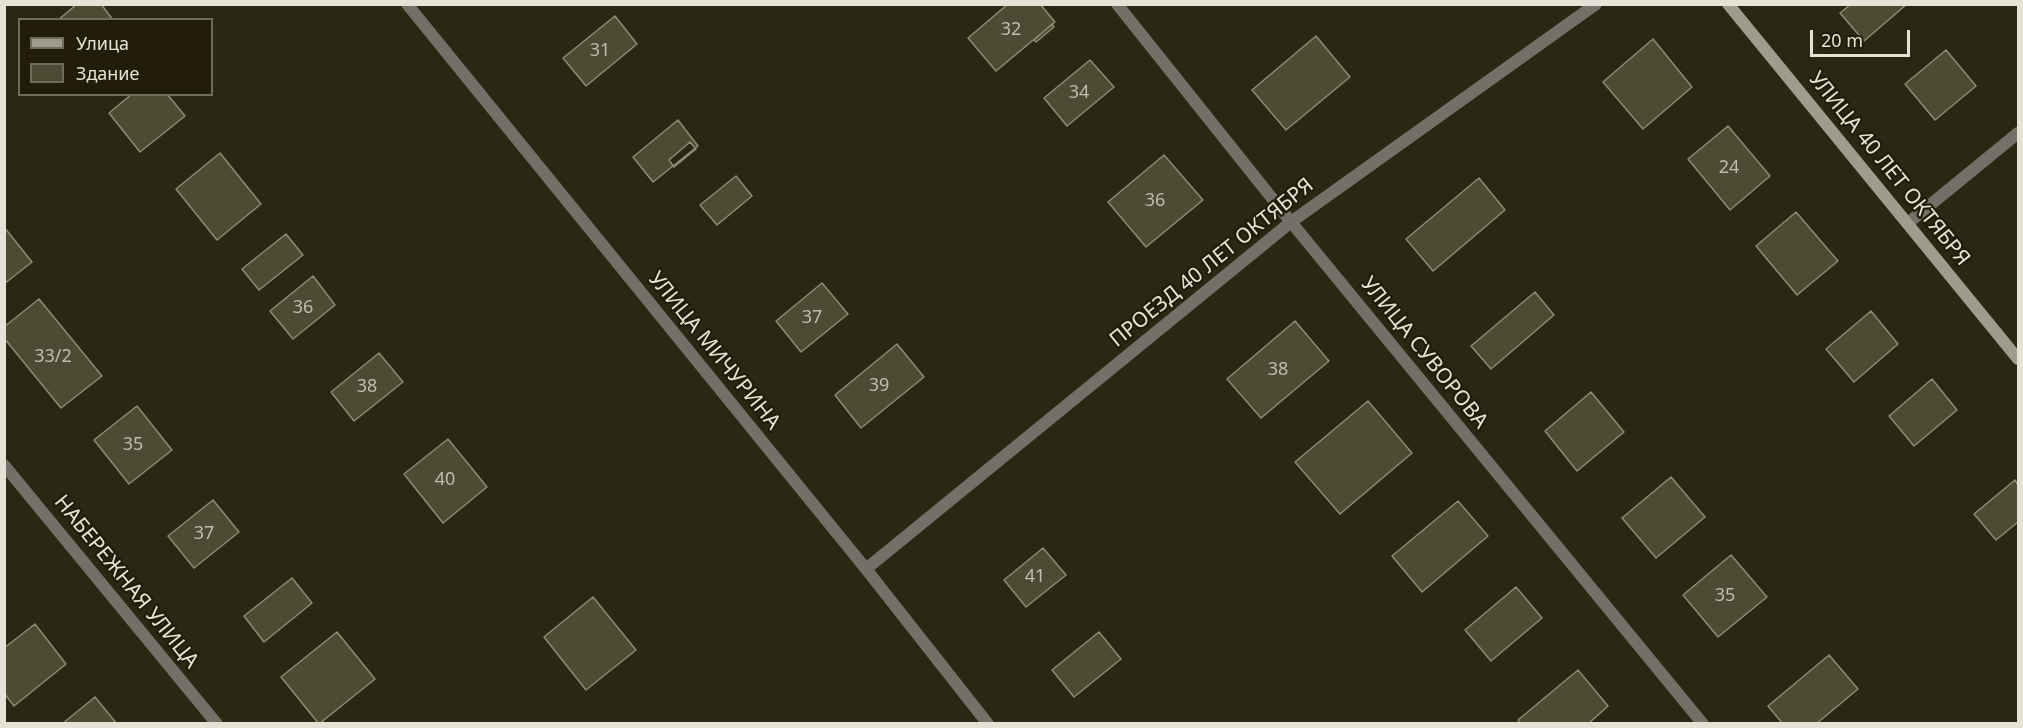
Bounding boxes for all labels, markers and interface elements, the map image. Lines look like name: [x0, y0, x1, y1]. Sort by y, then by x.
legend: [18, 18, 213, 96]
scale bar: [1813, 18, 1914, 56]
house number: 32: [1001, 19, 1021, 41]
text: 20 m: [1821, 28, 1863, 52]
text: Улица: [76, 31, 129, 55]
house number: 31: [590, 40, 610, 62]
text: Здание: [76, 61, 139, 85]
street label: УЛИЦА 40 ЛЕТ ОКТЯБРЯ: [1803, 67, 1975, 271]
house number: 34: [1069, 82, 1089, 104]
house number: 24: [1719, 157, 1739, 179]
street label: ПРОЕЗД 40 ЛЕТ ОКТЯБРЯ: [1105, 173, 1319, 353]
house number: 36: [1145, 190, 1165, 212]
street label: УЛИЦА МИЧУРИНА: [643, 267, 785, 435]
street label: УЛИЦА СУВОРОВА: [1355, 272, 1493, 434]
house number: 36: [293, 297, 313, 319]
house number: 37: [802, 307, 822, 329]
house number: 33/2: [34, 346, 72, 368]
house number: 38: [1268, 359, 1288, 381]
house number: 39: [869, 375, 889, 397]
house number: 38: [357, 376, 377, 398]
house number: 35: [123, 434, 143, 456]
house number: 40: [435, 469, 455, 491]
street label: НАБЕРЕЖНАЯ УЛИЦА: [48, 490, 204, 674]
house number: 37: [194, 523, 214, 545]
house number: 41: [1025, 566, 1045, 588]
house number: 35: [1715, 585, 1735, 607]

